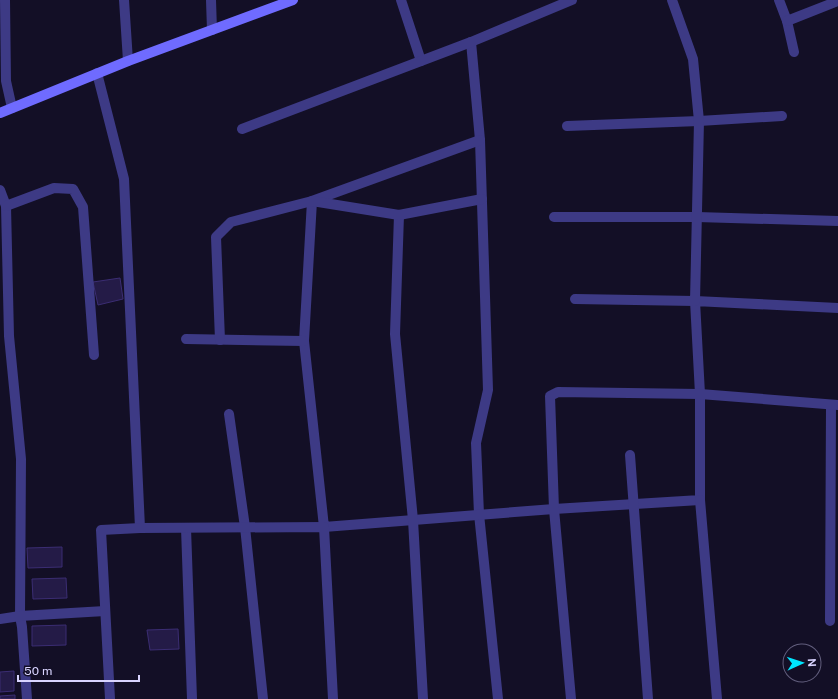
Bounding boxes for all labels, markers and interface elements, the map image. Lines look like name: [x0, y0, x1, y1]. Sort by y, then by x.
north arrow: [782, 643, 822, 683]
scale bar: [18, 657, 139, 683]
text: N: [806, 658, 818, 667]
text: 50 m: [24, 664, 52, 678]

